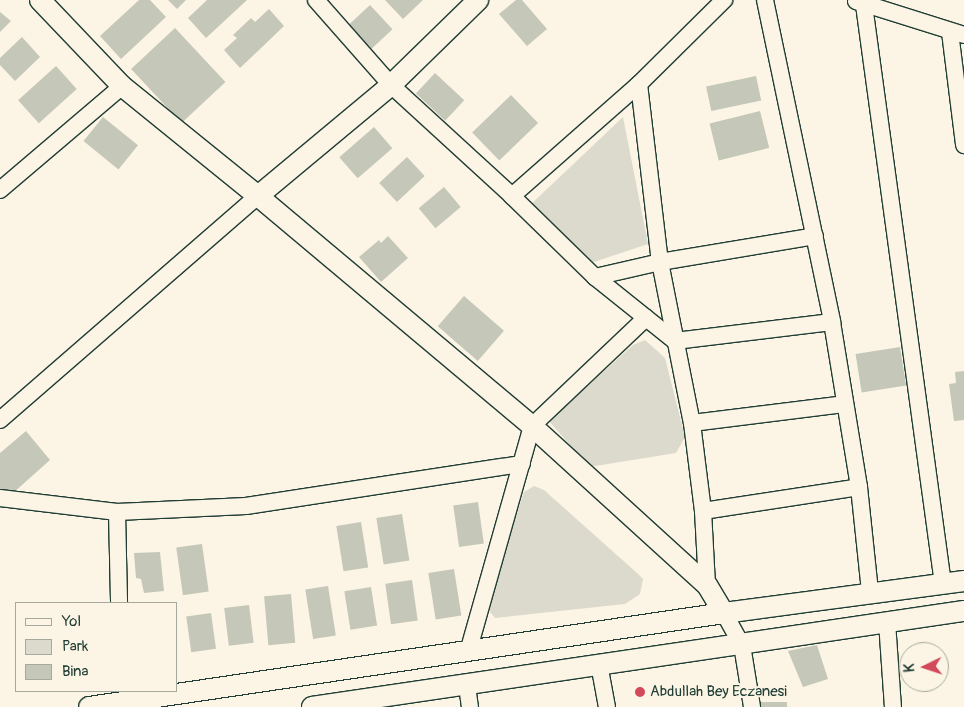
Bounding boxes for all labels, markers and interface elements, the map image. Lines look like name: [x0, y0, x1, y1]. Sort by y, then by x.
legend: [15, 602, 178, 692]
text: Yol: [62, 612, 81, 631]
text: Park: [62, 637, 88, 656]
north arrow: [899, 642, 949, 692]
text: Bina: [62, 662, 88, 681]
text: K: [901, 663, 918, 673]
place label: Abdullah Bey Eczanesi: [650, 683, 787, 701]
marker: Abdullah Bey Eczanesi: [634, 686, 646, 698]

